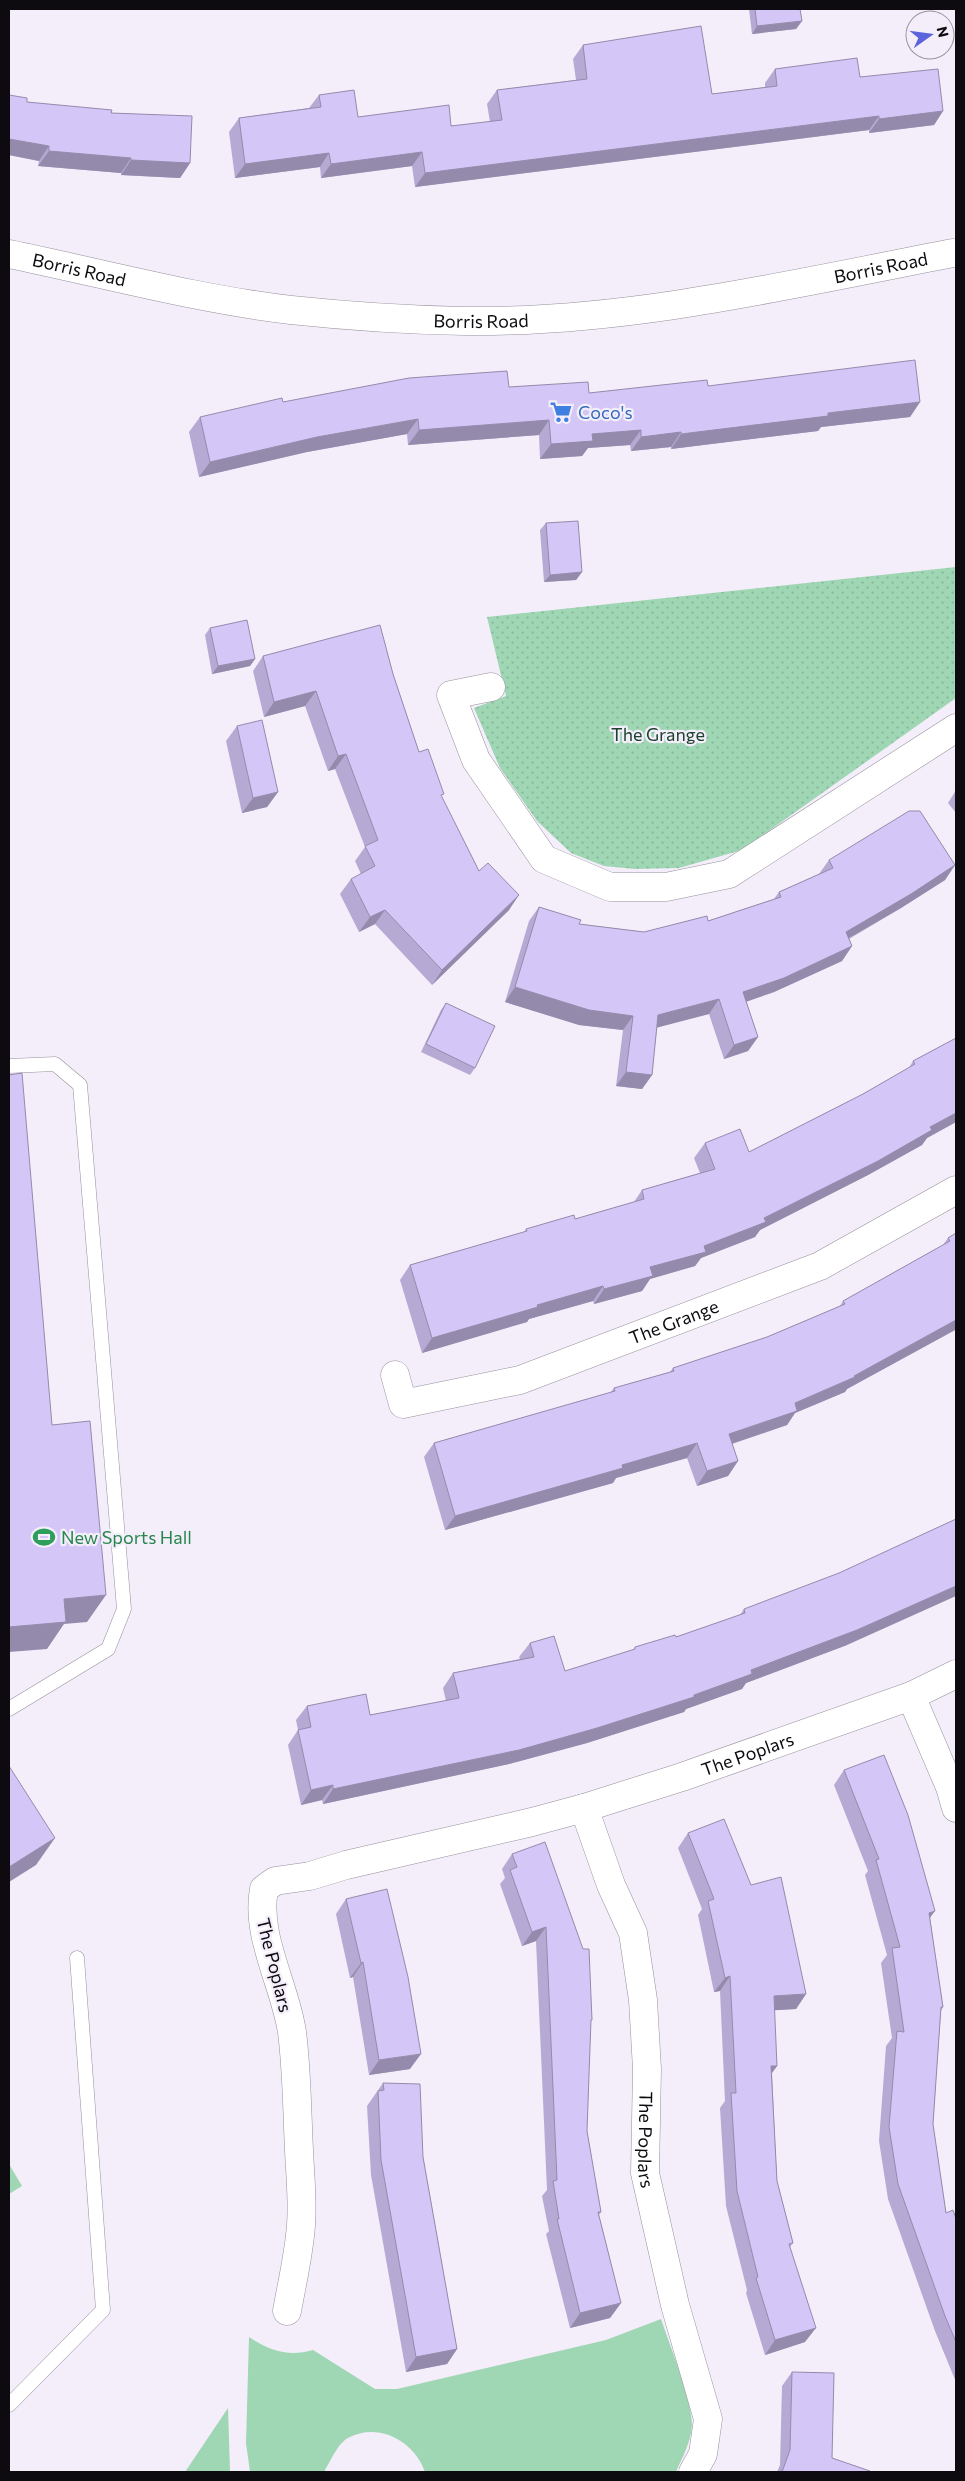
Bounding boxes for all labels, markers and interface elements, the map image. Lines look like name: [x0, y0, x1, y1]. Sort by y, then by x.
north arrow: [905, 10, 955, 60]
text: N: [934, 25, 953, 39]
street label: Borris Road: [832, 247, 930, 287]
street label: Borris Road: [30, 248, 128, 291]
street label: Borris Road: [433, 309, 529, 332]
supermarket icon: Coco's: [548, 399, 574, 425]
place label: Coco's: [578, 401, 633, 423]
park label: The Grange: [611, 723, 705, 745]
street label: The Grange: [626, 1295, 722, 1349]
sports icon: New Sports Hall: [31, 1524, 57, 1550]
place label: New Sports Hall: [61, 1526, 192, 1548]
street label: The Poplars: [698, 1727, 797, 1780]
street label: The Poplars: [253, 1916, 297, 2014]
street label: The Poplars: [634, 2091, 659, 2190]

